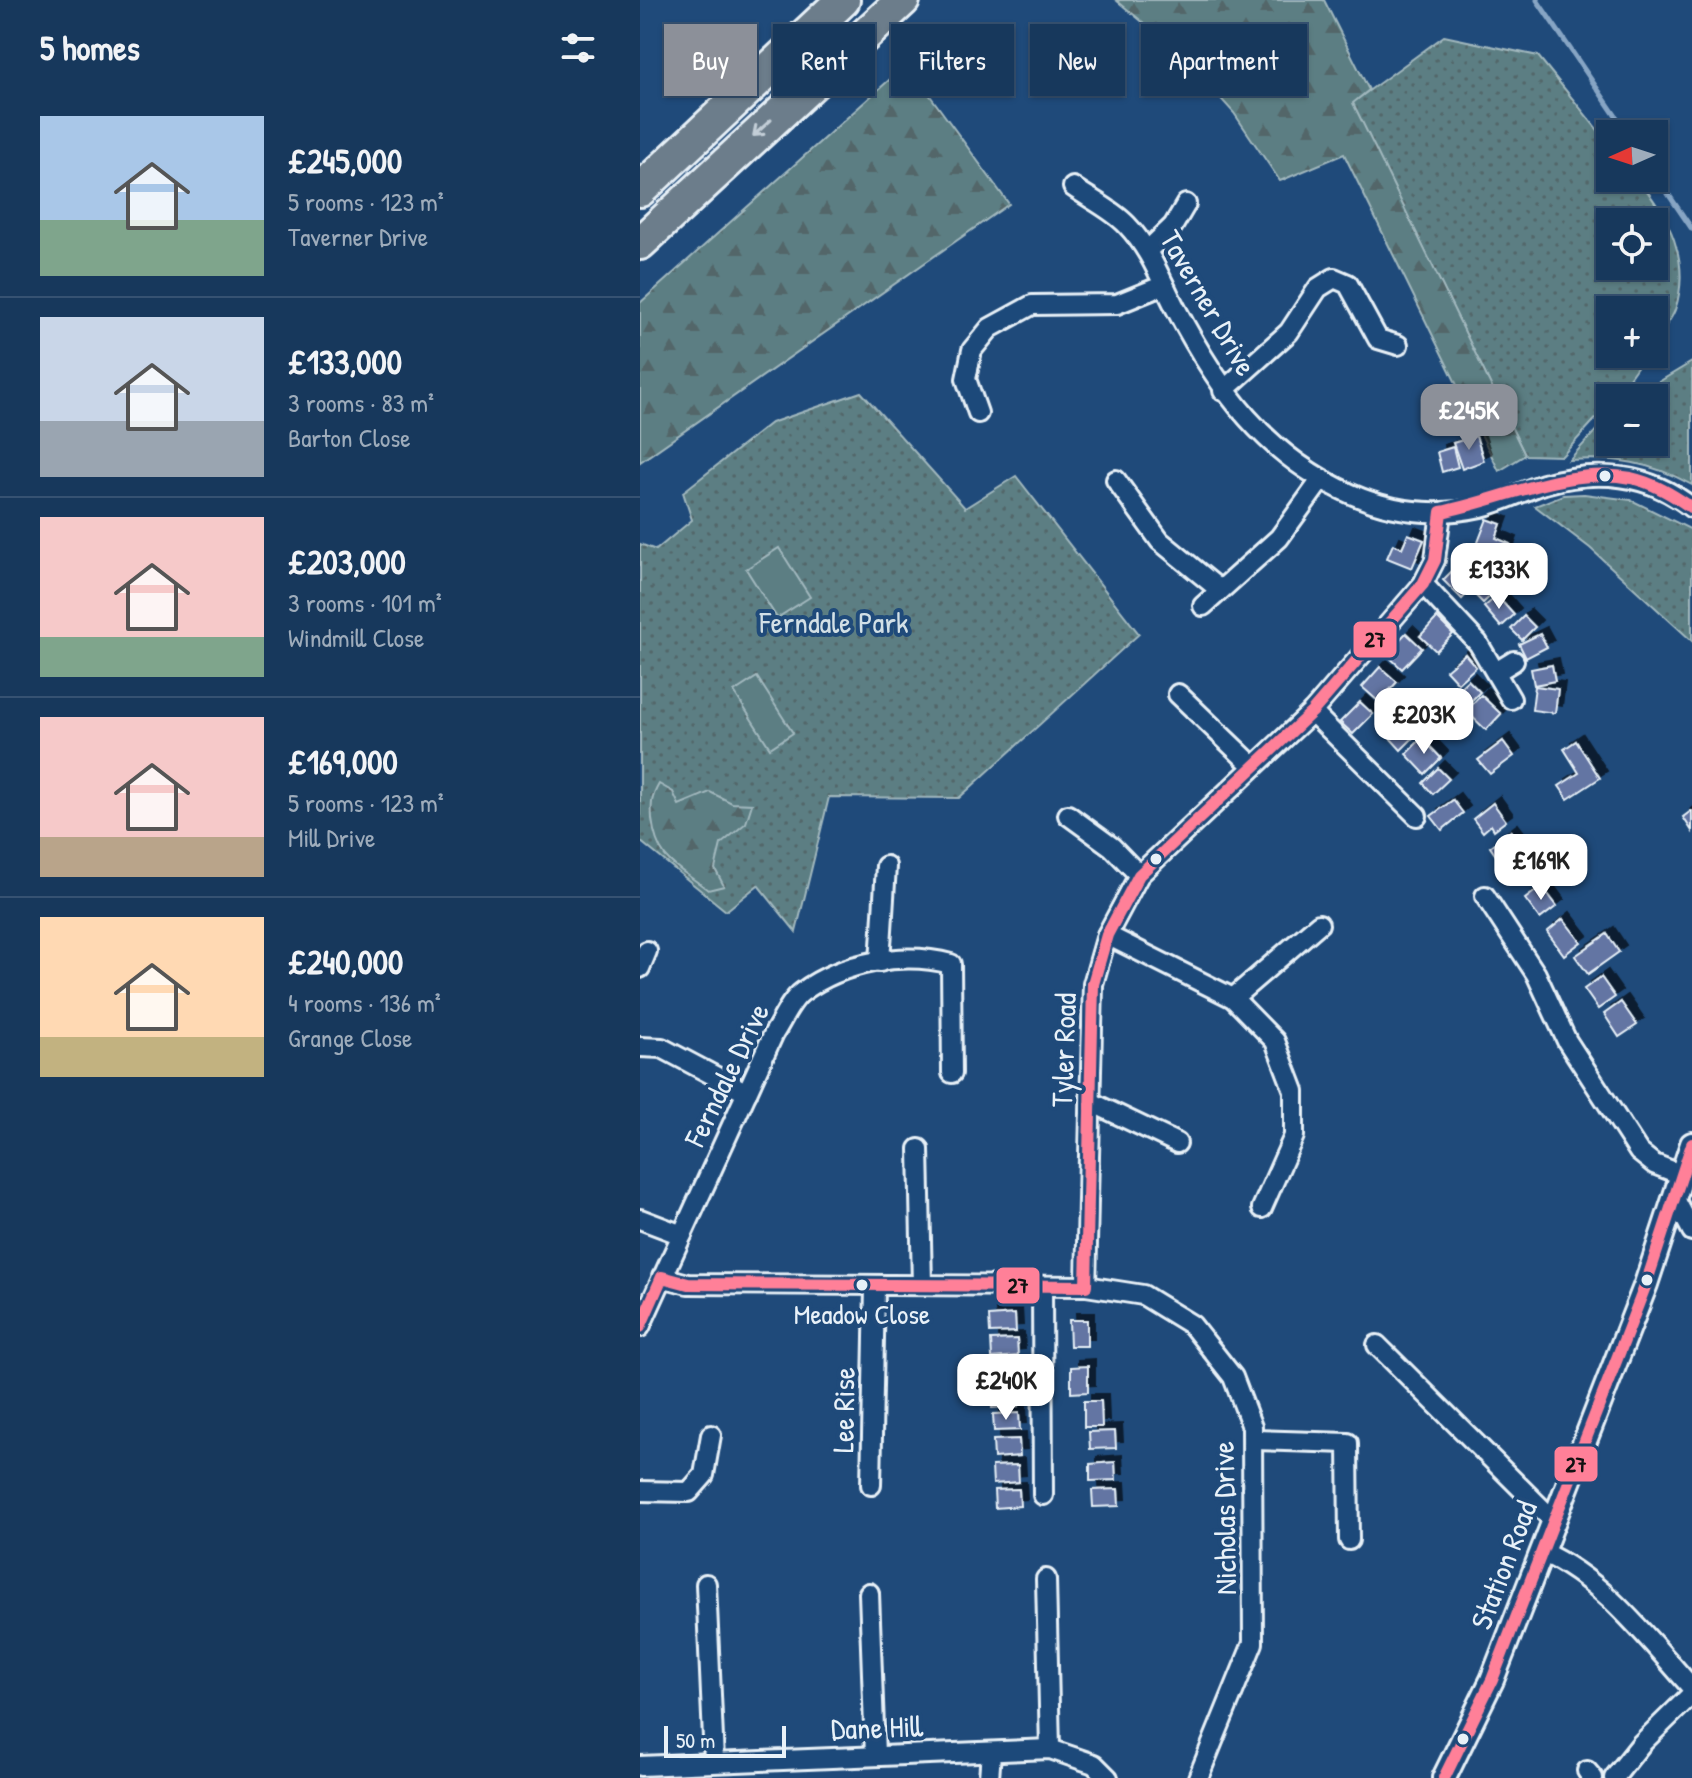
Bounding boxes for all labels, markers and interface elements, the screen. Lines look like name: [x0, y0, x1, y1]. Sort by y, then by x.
chip: Buy: [664, 24, 757, 96]
chip: Rent: [773, 24, 875, 96]
chip: Filters: [891, 24, 1014, 96]
chip: New: [1030, 24, 1125, 96]
chip: Apartment: [1141, 24, 1307, 96]
text: 5 homes: [40, 25, 140, 71]
icon: filters: [556, 26, 600, 70]
one-way arrow: [753, 119, 773, 137]
north arrow: [1596, 120, 1668, 192]
map controls: [1596, 120, 1668, 456]
text: £245,000: [288, 138, 402, 184]
icon: home: [104, 148, 200, 244]
text: 5 rooms · 123 m²: [288, 184, 444, 219]
button: locate: [1596, 208, 1668, 280]
text: Taverner Drive: [288, 219, 428, 254]
street label: Taverner Drive: [1151, 222, 1267, 383]
button: +: [1596, 296, 1668, 368]
text: £133,000: [288, 339, 402, 385]
icon: home: [104, 349, 200, 445]
pin: £245K: [1413, 384, 1525, 452]
button: −: [1596, 384, 1668, 456]
text: 3 rooms · 83 m²: [288, 385, 434, 420]
text: £245K: [1439, 392, 1499, 427]
text: Barton Close: [288, 420, 411, 455]
unlabelled marker: [1597, 468, 1613, 484]
text: £203,000: [288, 539, 406, 585]
pin: £133K: [1443, 543, 1555, 611]
icon: home: [104, 549, 200, 645]
text: £133K: [1469, 551, 1529, 586]
text: 3 rooms · 101 m²: [288, 585, 442, 620]
park label: Ferndale Park: [759, 602, 908, 642]
text: Windmill Close: [288, 620, 424, 655]
line badge: 27: [1352, 620, 1398, 659]
text: 27: [1364, 624, 1386, 654]
pin: £203K: [1368, 688, 1480, 756]
text: £203K: [1392, 696, 1456, 731]
text: £169,000: [288, 739, 398, 785]
icon: home: [104, 749, 200, 845]
text: 5 rooms · 123 m²: [288, 785, 444, 820]
text: Mill Drive: [288, 820, 375, 855]
pin: £169K: [1485, 834, 1597, 902]
text: £169K: [1512, 842, 1570, 877]
unlabelled marker: [1148, 851, 1164, 867]
text: £240,000: [288, 939, 403, 985]
icon: home: [104, 949, 200, 1045]
text: 4 rooms · 136 m²: [288, 985, 441, 1020]
street label: Tyler Road: [1041, 992, 1085, 1108]
street label: Ferndale Drive: [674, 996, 778, 1154]
text: Grange Close: [288, 1020, 412, 1055]
line badge: 27: [995, 1266, 1041, 1305]
text: 27: [1007, 1270, 1029, 1300]
unlabelled marker: [1639, 1272, 1655, 1288]
marker: Meadow Close: [854, 1277, 870, 1293]
place label: Meadow Close: [794, 1295, 930, 1333]
pin: £240K: [950, 1354, 1062, 1422]
text: £240K: [975, 1362, 1037, 1397]
street label: Lee Rise: [822, 1367, 864, 1453]
street label: Nicholas Drive: [1203, 1441, 1245, 1595]
line badge: 27: [1553, 1445, 1599, 1483]
text: 27: [1565, 1449, 1587, 1479]
street label: Station Road: [1460, 1494, 1546, 1635]
street label: Dane Hill: [830, 1705, 925, 1749]
scale bar: [664, 1722, 786, 1758]
text: 50 m: [676, 1725, 715, 1755]
unlabelled marker: [1455, 1731, 1471, 1747]

